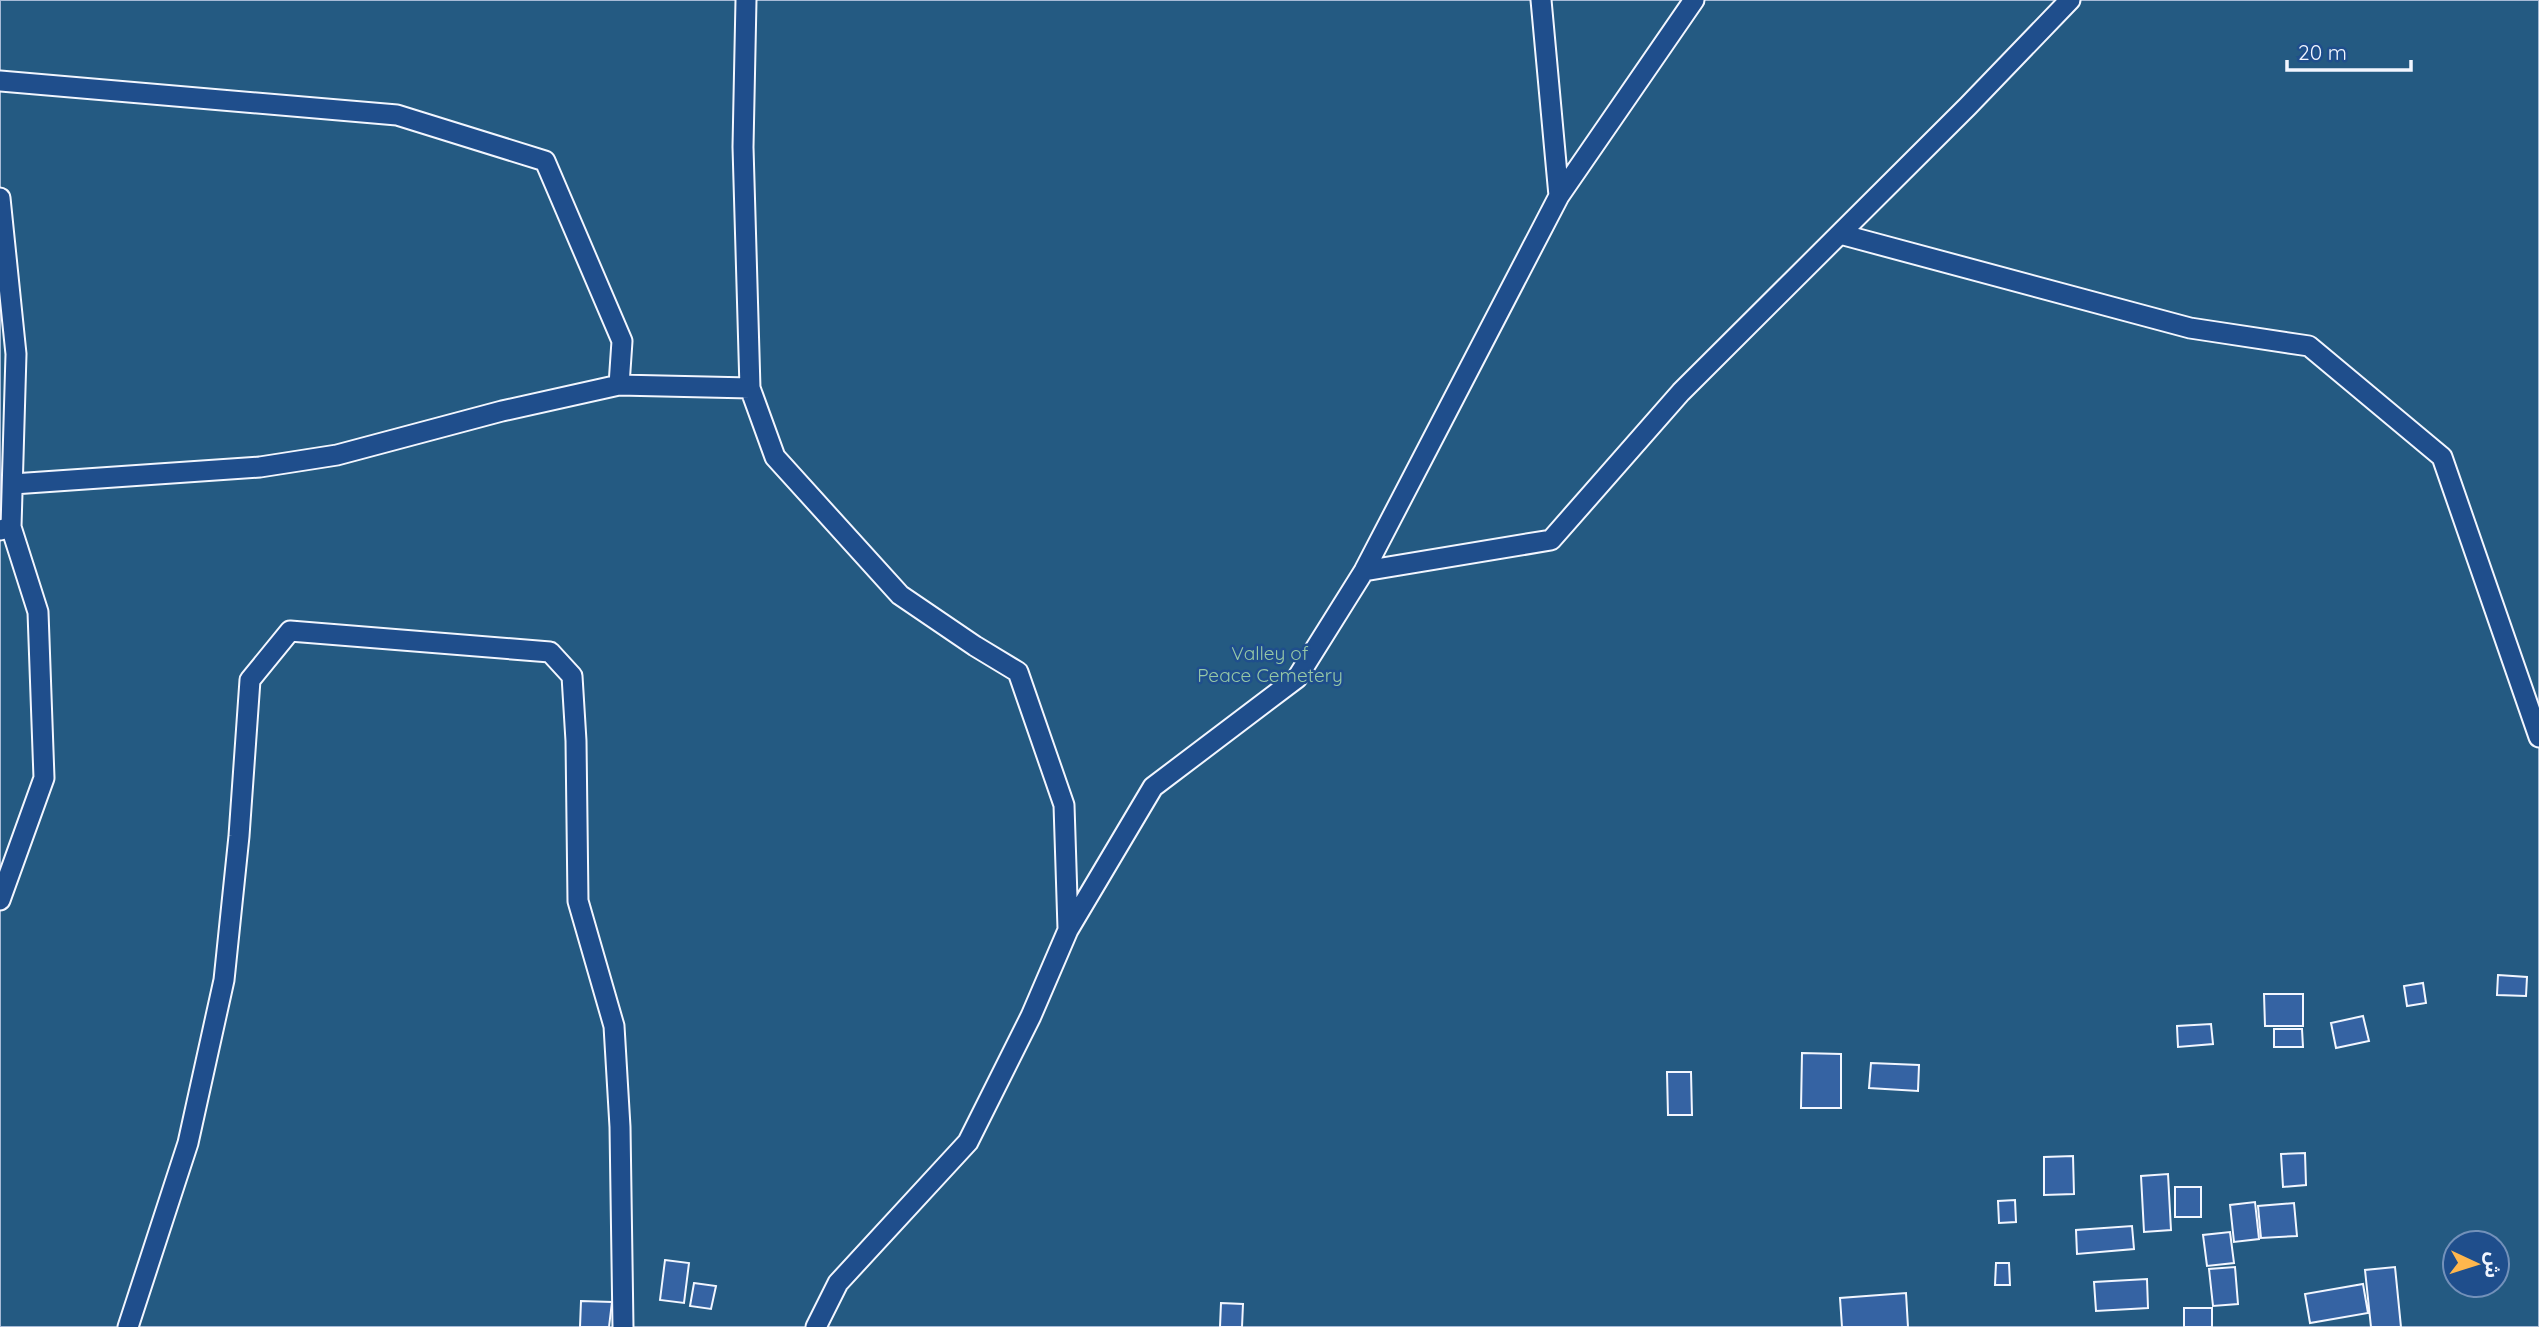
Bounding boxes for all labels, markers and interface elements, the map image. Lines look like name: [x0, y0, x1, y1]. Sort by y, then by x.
scale bar: [2287, 28, 2411, 72]
text: 20 m: [2298, 39, 2347, 65]
park label: Valley of Peace Cemetery: [1197, 641, 1343, 687]
north arrow: [2441, 1229, 2511, 1299]
text: ش: [2480, 1251, 2506, 1279]

